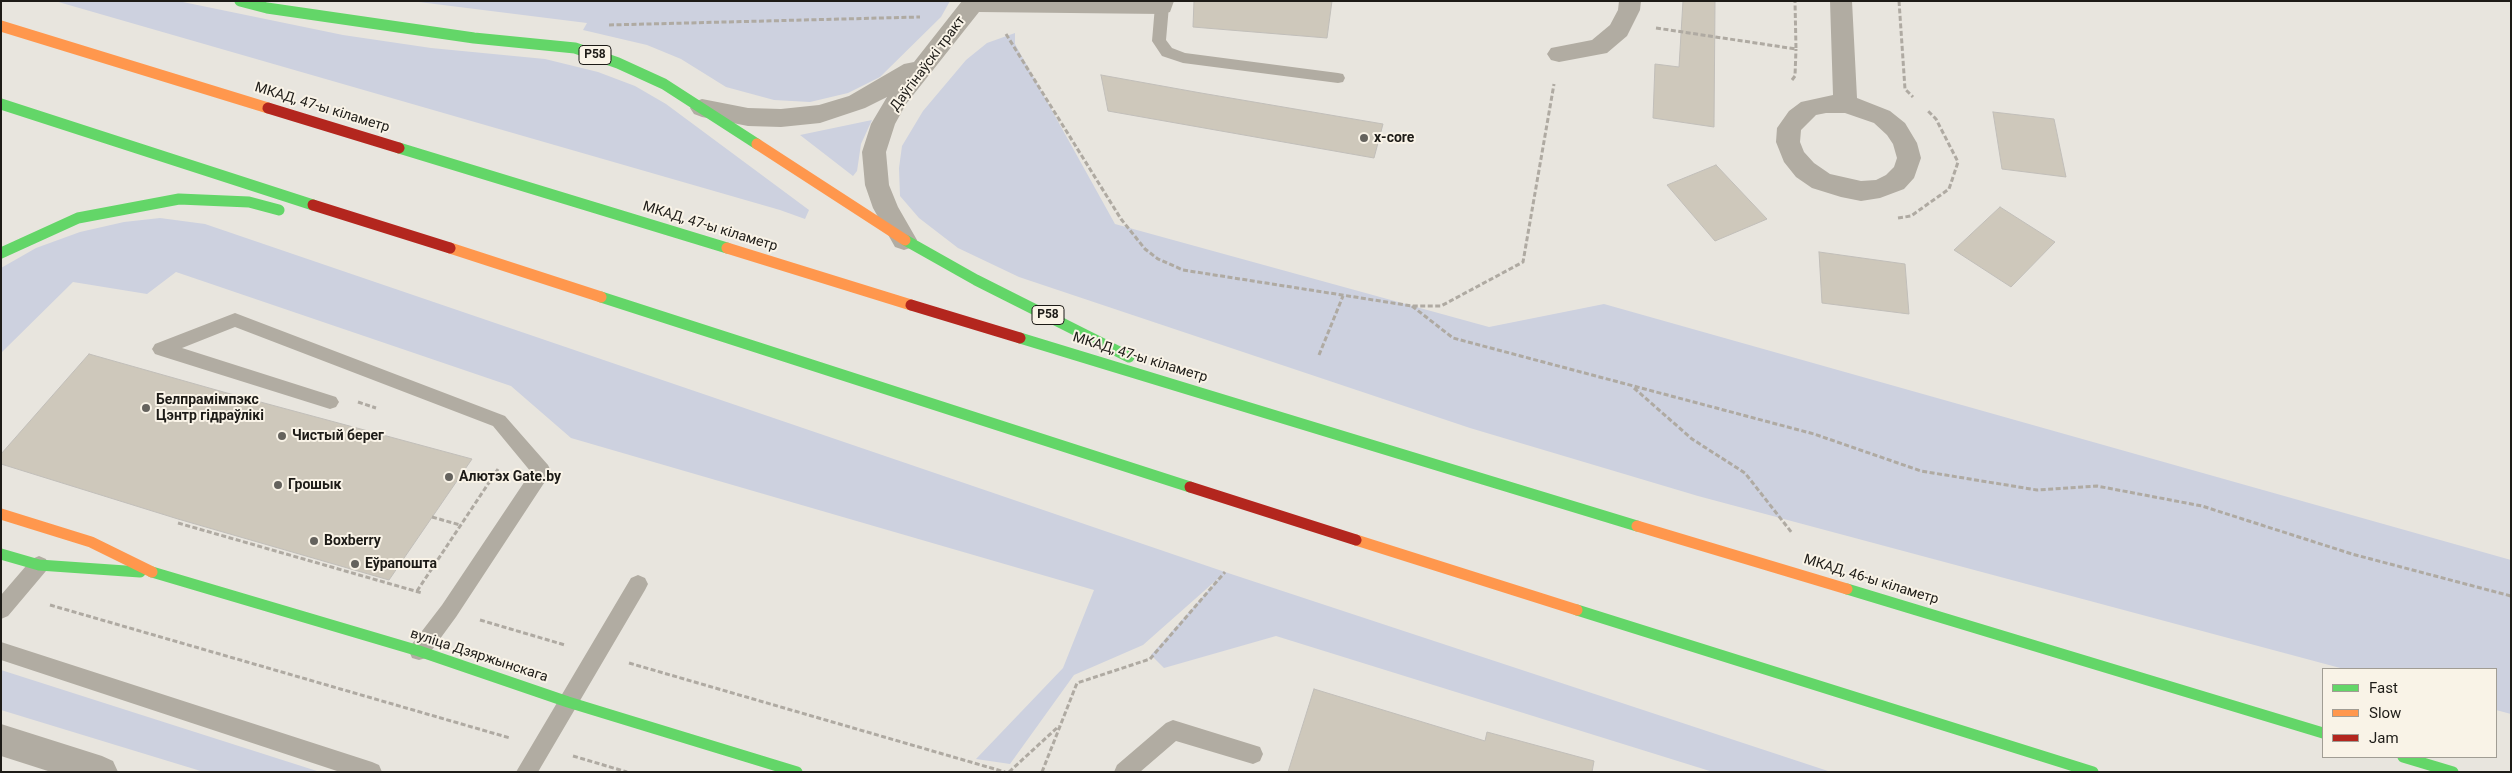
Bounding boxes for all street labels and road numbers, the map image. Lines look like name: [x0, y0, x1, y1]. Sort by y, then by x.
street label: Даўгінаўскі тракт: [887, 13, 969, 115]
road number: Р58: [579, 46, 611, 64]
street label: МКАД, 47-ы кіламетр: [253, 79, 391, 137]
street label: МКАД, 47-ы кіламетр: [641, 198, 779, 256]
road number: Р58: [1032, 306, 1064, 324]
street label: МКАД, 47-ы кіламетр: [1071, 329, 1209, 387]
street label: МКАД, 46-ы кіламетр: [1802, 551, 1940, 609]
street label: вуліца Дзяржынскага: [408, 626, 550, 686]

